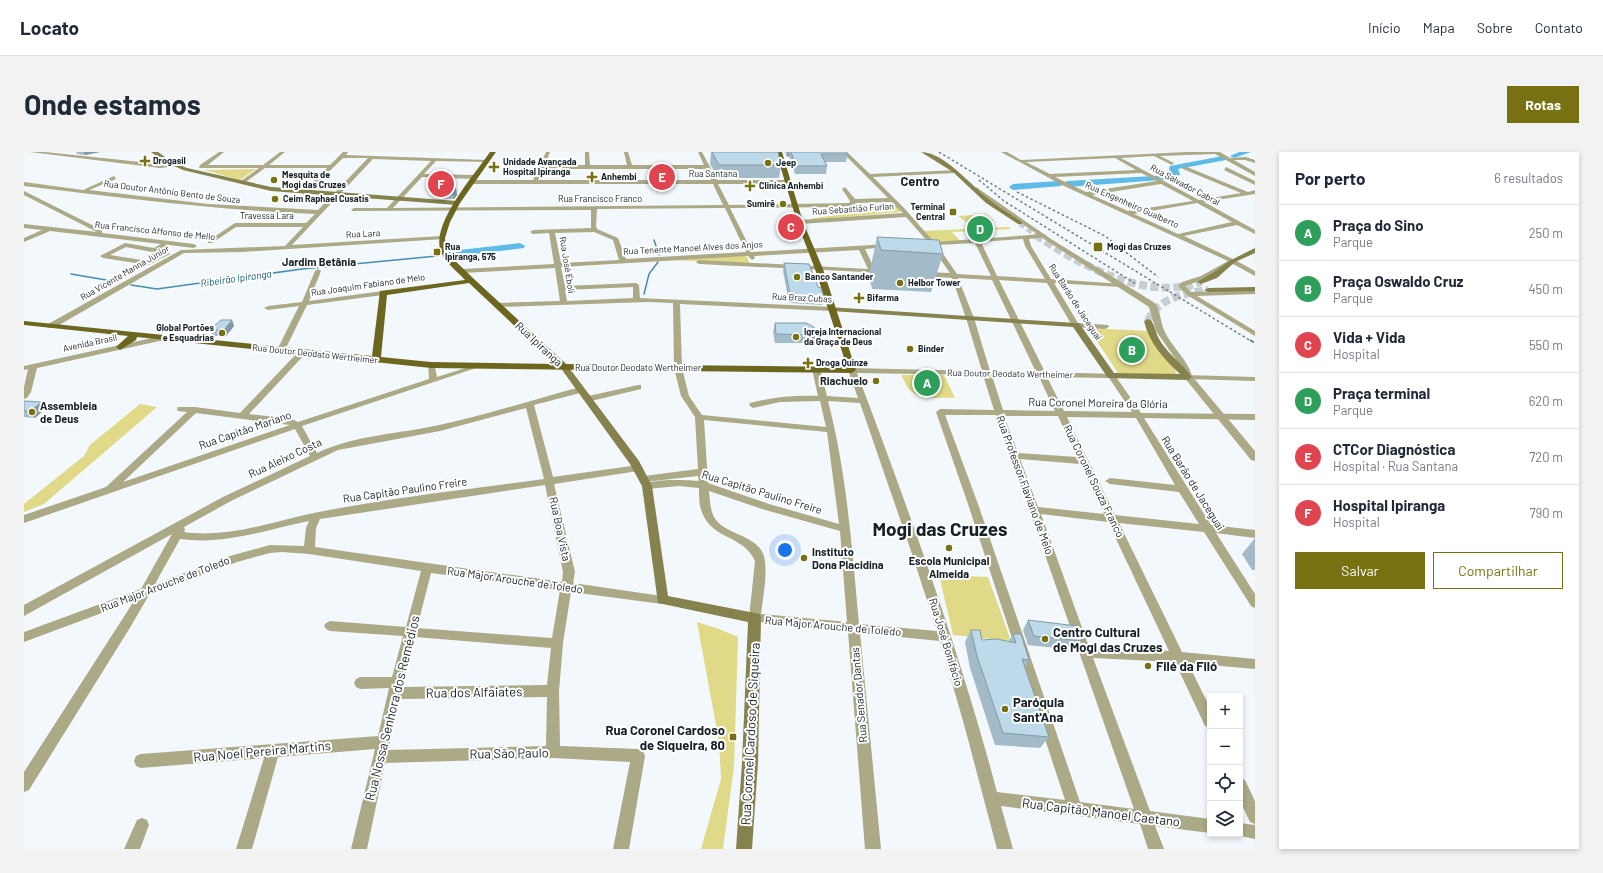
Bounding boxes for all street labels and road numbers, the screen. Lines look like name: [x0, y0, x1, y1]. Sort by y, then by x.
street label: Rua Salvador Cabral: [1149, 162, 1222, 208]
street label: Rua Santana: [689, 168, 737, 179]
street label: Rua Doutor Antônio Bento de Souza: [103, 178, 241, 205]
street label: Rua Engenheiro Gualberto: [1084, 179, 1181, 230]
street label: Rua Francisco Franco: [558, 193, 642, 204]
street label: Rua Sebastião Furlan: [812, 200, 894, 217]
street label: Travessa Lara: [240, 210, 294, 221]
street label: Rua Francisco Affonso de Mello: [94, 219, 216, 242]
street label: Rua Lara: [346, 227, 380, 240]
street label: Rua José Éboli: [558, 236, 577, 294]
street label: Rua Tenente Manoel Alves dos Anjos: [623, 238, 763, 257]
street label: Rua Vicente Manna Júnior: [78, 242, 172, 303]
street label: Rua Barão de Jaceguaí: [1047, 262, 1104, 342]
street label: Rua Joaquim Fabiano de Melo: [310, 271, 426, 298]
street label: Rua Braz Cubas: [772, 290, 832, 305]
street label: Rua Ipiranga: [513, 319, 565, 369]
street label: Avenida Brasil: [62, 331, 118, 354]
street label: Rua Doutor Deodato Wertheimer: [252, 341, 379, 366]
street label: Rua Doutor Deodato Wertheimer: [575, 362, 702, 373]
street label: Rua Doutor Deodato Wertheimer: [947, 367, 1074, 380]
street label: Rua Coronel Moreira da Glória: [1028, 395, 1168, 410]
street label: Rua Capitão Mariano: [197, 408, 293, 451]
street label: Rua Professor Flaviano de Melo: [994, 414, 1057, 556]
street label: Rua Coronel Souza Franco: [1061, 422, 1127, 539]
street label: Rua Barão de Jaceguai: [1159, 433, 1228, 532]
street label: Rua Aleixo Costa: [246, 435, 323, 480]
street label: Rua Capitão Paulino Freire: [700, 467, 824, 516]
street label: Rua Capitão Paulino Freire: [342, 474, 468, 505]
street label: Rua Boa Vista: [547, 496, 574, 562]
street label: Rua Major Arouche de Toledo: [99, 553, 231, 614]
street label: Rua Major Arouche de Toledo: [446, 564, 584, 595]
street label: Rua José Bonifácio: [927, 596, 966, 688]
street label: Rua Major Arouche de Toledo: [764, 613, 902, 638]
street label: Rua Nossa Senhora dos Remédios: [361, 614, 423, 802]
street label: Rua Coronel Cardoso de Siqueira: [737, 642, 763, 826]
street label: Rua Senador Dantas: [848, 647, 869, 743]
street label: Rua dos Alfaiates: [426, 683, 522, 701]
street label: Rua Noel Pereira Martins: [193, 737, 331, 765]
street label: Rua São Paulo: [469, 744, 549, 762]
street label: Rua Capitão Manoel Caetano: [1021, 794, 1181, 830]

